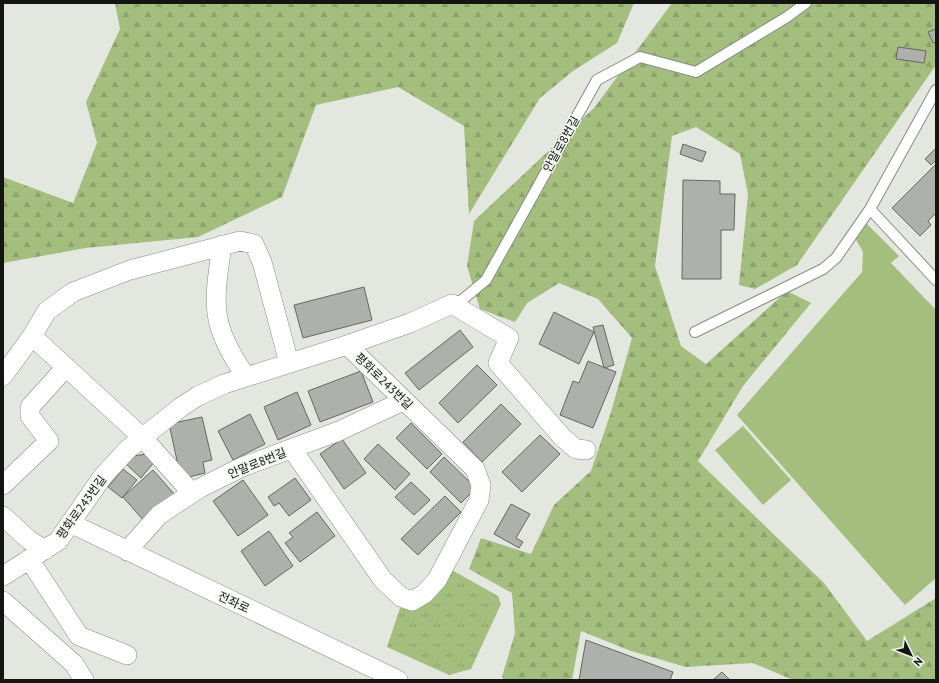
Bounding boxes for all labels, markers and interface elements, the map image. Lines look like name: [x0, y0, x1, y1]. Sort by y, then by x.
street label: 안말로8번길: [539, 113, 583, 175]
street label: 평화로243번길: [352, 350, 416, 412]
street label: 안말로8번길: [226, 444, 288, 482]
street label: 평화로243번길: [53, 472, 109, 542]
street label: 전좌로: [216, 588, 252, 616]
north arrow: [891, 635, 931, 675]
text: N: [911, 654, 926, 669]

